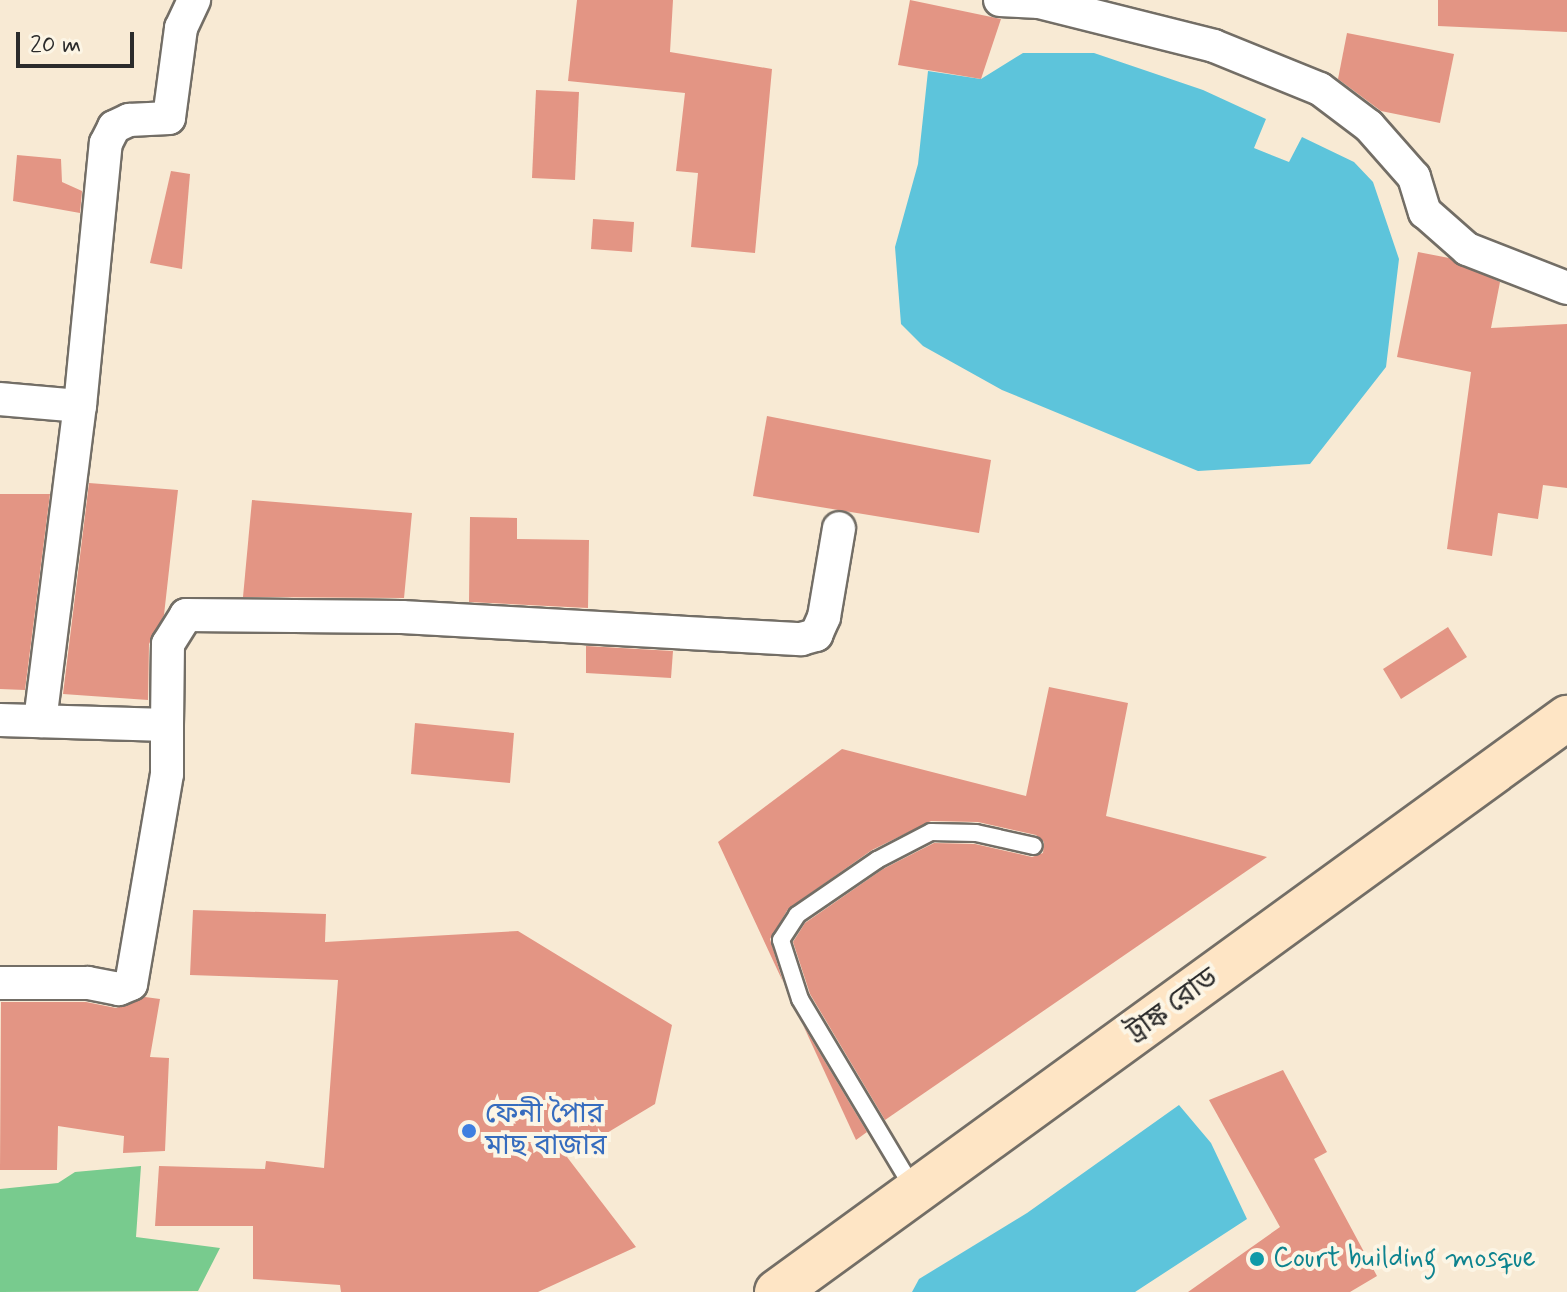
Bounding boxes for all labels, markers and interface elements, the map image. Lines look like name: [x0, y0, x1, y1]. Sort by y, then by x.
scale bar: [20, 16, 138, 66]
text: 20 m: [30, 30, 81, 61]
street label: ট্রাঙ্ক রোড: [1121, 962, 1225, 1050]
place label: ফেনী পৈার মাছ বাজার: [485, 1098, 607, 1164]
marker: ফেনী পৈার মাছ বাজার: [460, 1122, 478, 1140]
place label: Court building mosque: [1273, 1242, 1530, 1276]
marker: Court building mosque: [1248, 1250, 1266, 1268]

